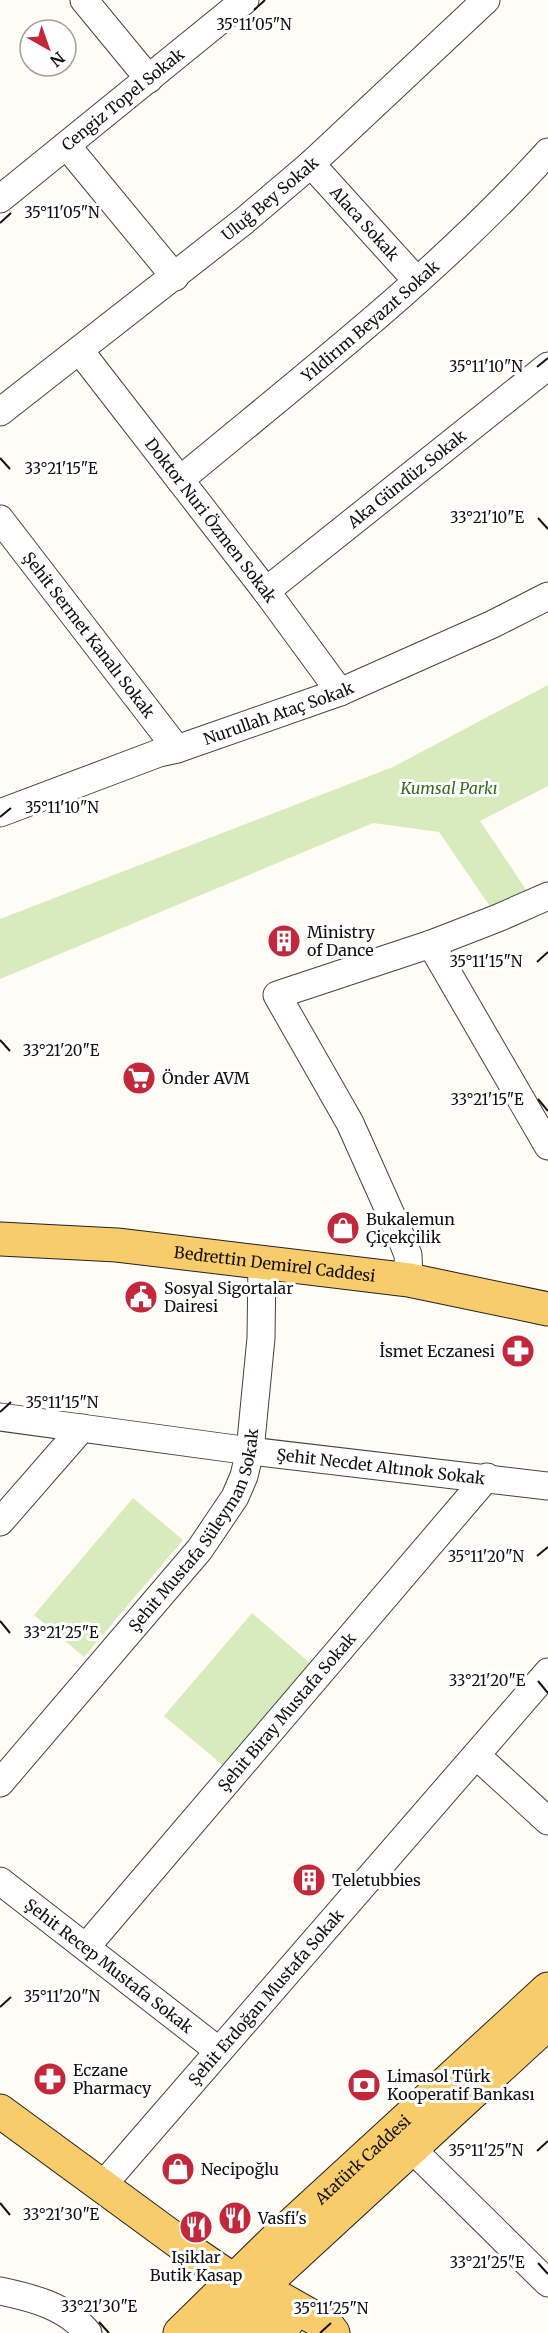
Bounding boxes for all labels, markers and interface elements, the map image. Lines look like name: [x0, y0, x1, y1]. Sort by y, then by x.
text: 35°11'05"N: [216, 15, 292, 34]
north arrow: [18, 18, 78, 78]
street label: Cengiz Topel Sokak: [57, 43, 188, 155]
text: N: [46, 48, 69, 71]
street label: Uluğ Bey Sokak: [217, 152, 323, 245]
street label: Alaca Sokak: [325, 181, 404, 265]
text: 35°11'05"N: [24, 203, 100, 222]
street label: Yıldirım Beyazıt Sokak: [297, 256, 444, 386]
text: 35°11'10"N: [449, 357, 523, 376]
street label: Aka Gündüz Sokak: [343, 425, 471, 533]
street label: Doktor Nuri Özmen Sokak: [141, 434, 282, 607]
text: 33°21'15"E: [25, 459, 98, 478]
text: 33°21'10"E: [450, 508, 524, 527]
street label: Şehit Sermet Kanalı Sokak: [19, 548, 160, 722]
street label: Nurullah Ataç Sokak: [201, 677, 357, 749]
park label: Kumsal Parkı: [399, 778, 498, 798]
text: 35°11'10"N: [25, 798, 99, 817]
place label: Ministry of Dance: [307, 922, 375, 960]
building icon: Ministry of Dance: [266, 923, 302, 959]
text: 35°11'15"N: [450, 952, 523, 971]
text: 33°21'20"E: [23, 1041, 100, 1060]
supermarket icon: Önder AVM: [121, 1060, 157, 1096]
place label: Önder AVM: [162, 1068, 250, 1088]
text: 33°21'15"E: [451, 1090, 524, 1109]
place label: Bukalemun Çiçekçilik: [366, 1209, 455, 1247]
shop icon: Bukalemun Çiçekçilik: [325, 1210, 361, 1246]
street label: Bedrettin Demirel Caddesi: [173, 1242, 377, 1286]
place label: Sosyal Sigortalar Dairesi: [164, 1278, 293, 1316]
public building icon: Sosyal Sigortalar Dairesi: [123, 1279, 159, 1315]
pharmacy icon: İsmet Eczanesi: [500, 1333, 536, 1369]
place label: İsmet Eczanesi: [379, 1341, 495, 1361]
text: 35°11'15"N: [26, 1393, 99, 1412]
street label: Şehit Mustafa Süleyman Sokak: [124, 1427, 262, 1636]
street label: Şehit Necdet Altınok Sokak: [275, 1444, 487, 1489]
text: 35°11'20"N: [448, 1547, 525, 1566]
text: 33°21'25"E: [24, 1623, 99, 1642]
street label: Şehit Biray Mustafa Sokak: [213, 1628, 360, 1795]
text: 33°21'20"E: [449, 1671, 526, 1690]
building icon: Teletubbies: [291, 1862, 327, 1898]
place label: Teletubbies: [332, 1870, 421, 1890]
street label: Şehit Recep Mustafa Sokak: [21, 1894, 198, 2038]
street label: Şehit Erdoğan Mustafa Sokak: [184, 1904, 348, 2089]
text: 35°11'20"N: [24, 1987, 101, 2006]
place label: Eczane Pharmacy: [73, 2060, 152, 2098]
pharmacy icon: Eczane Pharmacy: [32, 2061, 68, 2097]
place label: Limasol Türk Kooperatif Bankası: [387, 2066, 535, 2104]
bank icon: Limasol Türk Kooperatif Bankası: [346, 2067, 382, 2103]
street label: Atatürk Caddesi: [310, 2110, 415, 2209]
text: 35°11'25"N: [449, 2141, 524, 2160]
shop icon: Necipoğlu: [160, 2151, 196, 2187]
place label: Necipoğlu: [201, 2159, 279, 2179]
restaurant icon: Vasfi's: [217, 2200, 253, 2236]
text: 33°21'30"E: [23, 2205, 100, 2224]
place label: Vasfi's: [257, 2208, 307, 2228]
restaurant icon: Işiklar Butik Kasap: [178, 2209, 214, 2245]
place label: Işiklar Butik Kasap: [150, 2247, 242, 2285]
text: 33°21'25"E: [450, 2253, 525, 2272]
text: 33°21'30"E: [61, 2297, 138, 2316]
text: 35°11'25"N: [294, 2299, 369, 2318]

